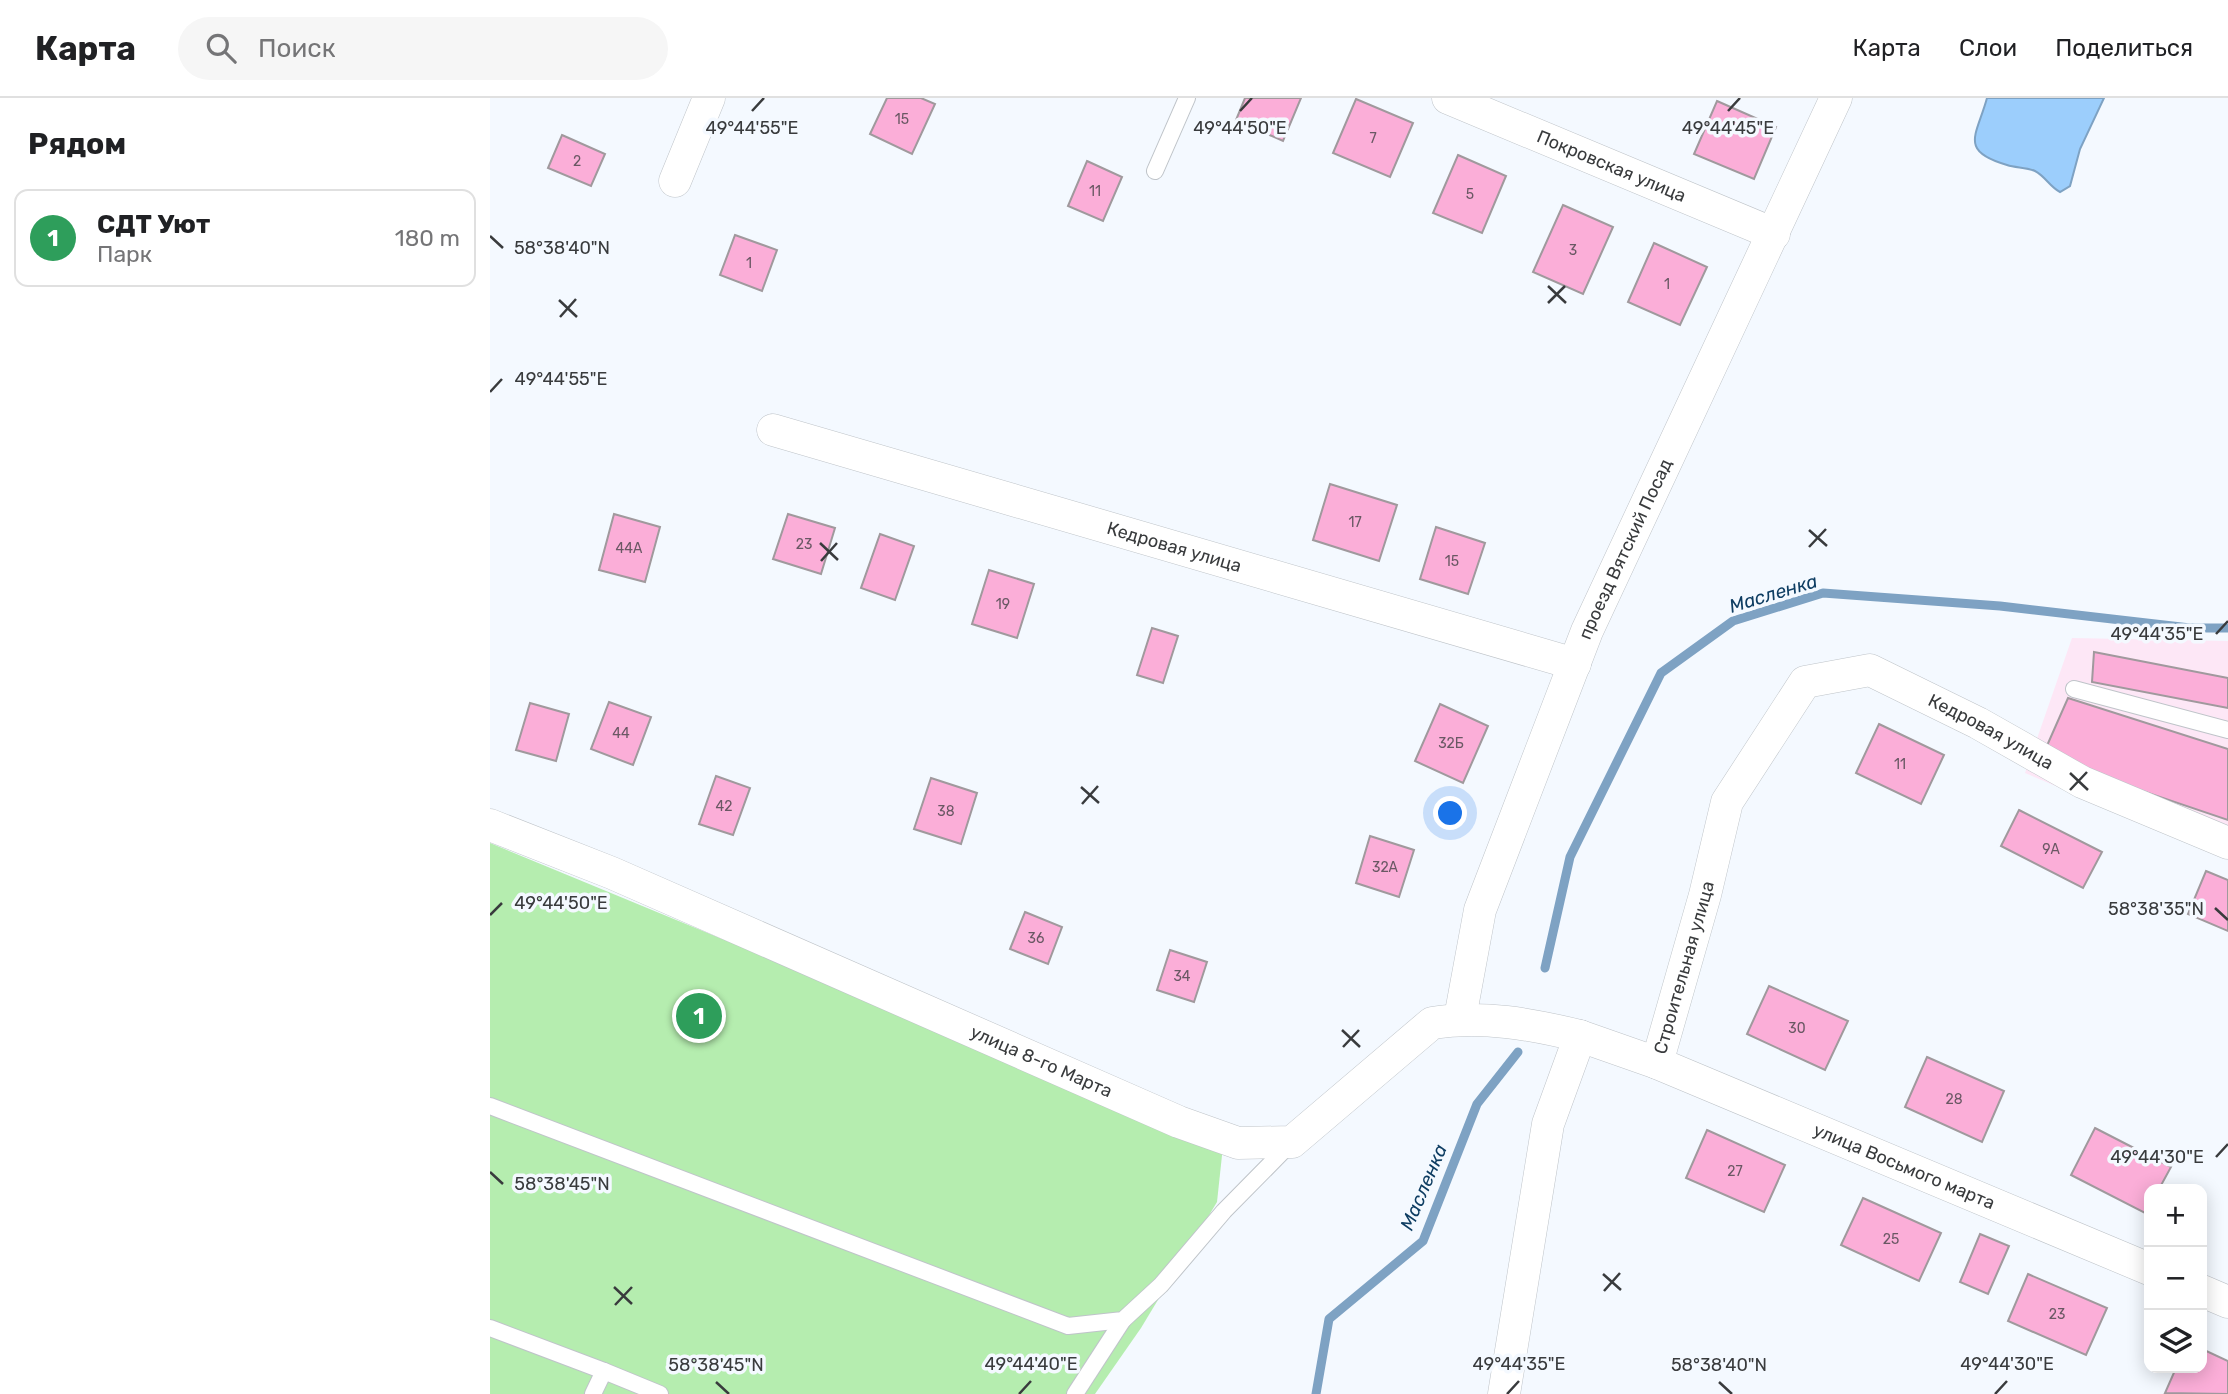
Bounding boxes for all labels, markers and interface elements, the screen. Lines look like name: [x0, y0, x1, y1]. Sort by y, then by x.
search box: [178, 17, 668, 80]
text: Карта: [35, 29, 136, 68]
icon: search: [202, 29, 240, 67]
text: Поиск: [258, 33, 336, 64]
text: Карта: [1852, 34, 1921, 62]
text: Слои: [1959, 34, 2017, 62]
text: Поделиться: [2055, 34, 2193, 62]
house number: 15: [895, 111, 909, 128]
text: 49°44'55"E: [706, 117, 798, 139]
text: 49°44'50"E: [1193, 117, 1287, 139]
text: 49°44'45"E: [1682, 117, 1774, 139]
street label: Покровская улица: [1533, 125, 1689, 207]
text: Рядом: [28, 126, 126, 162]
house number: 7: [1369, 130, 1377, 147]
house number: 2: [573, 153, 581, 170]
house number: 11: [1089, 183, 1101, 200]
house number: 5: [1466, 186, 1474, 203]
text: СДТ Уют: [97, 209, 210, 240]
text: 1: [47, 224, 59, 252]
text: 180 m: [395, 224, 460, 252]
text: 58°38'40"N: [514, 237, 610, 259]
text: Парк: [97, 240, 152, 268]
house number: 3: [1569, 242, 1577, 259]
house number: 1: [746, 255, 752, 272]
house number: 1: [1664, 276, 1670, 293]
text: 49°44'55"E: [515, 368, 607, 390]
street label: проезд Вятский Посад: [1574, 455, 1677, 643]
house number: 17: [1348, 514, 1362, 531]
street label: Кедровая улица: [1104, 517, 1244, 577]
house number: 23: [796, 536, 812, 553]
house number: 44А: [616, 540, 643, 557]
house number: 15: [1445, 553, 1459, 570]
water label: Масленка: [1726, 569, 1820, 618]
house number: 19: [996, 596, 1010, 613]
text: 49°44'35"E: [2111, 623, 2203, 645]
street label: Кедровая улица: [1925, 689, 2057, 774]
house number: 44: [612, 725, 630, 742]
house number: 32Б: [1438, 735, 1464, 752]
house number: 11: [1894, 756, 1906, 773]
your location: [1433, 796, 1467, 830]
house number: 42: [716, 798, 732, 815]
house number: 38: [937, 803, 955, 820]
house number: 9А: [2042, 841, 2060, 858]
house number: 32А: [1372, 859, 1399, 876]
street label: Строительная улица: [1649, 879, 1719, 1057]
text: 49°44'50"E: [514, 892, 608, 914]
text: 58°38'35"N: [2108, 898, 2204, 920]
house number: 36: [1028, 930, 1044, 947]
house number: 34: [1173, 968, 1191, 985]
pin: 1: [676, 990, 722, 1042]
house number: 30: [1788, 1020, 1806, 1037]
street label: улица 8-го Марта: [967, 1021, 1116, 1102]
house number: 28: [1945, 1091, 1963, 1108]
street label: улица Восьмого марта: [1810, 1119, 1998, 1214]
water label: Масленка: [1395, 1141, 1452, 1234]
text: 49°44'30"E: [2110, 1146, 2204, 1168]
house number: 27: [1727, 1163, 1743, 1180]
text: 58°38'45"N: [514, 1173, 610, 1195]
map controls: [2144, 1184, 2207, 1373]
button: +: [2144, 1184, 2207, 1247]
house number: 25: [1883, 1231, 1899, 1248]
button: −: [2144, 1247, 2207, 1310]
house number: 23: [2049, 1306, 2065, 1323]
button: layers: [2144, 1310, 2207, 1373]
text: 49°44'40"E: [984, 1353, 1078, 1375]
text: 49°44'35"E: [1473, 1353, 1565, 1375]
text: 49°44'30"E: [1960, 1353, 2054, 1375]
text: 58°38'45"N: [668, 1354, 764, 1376]
text: 58°38'40"N: [1671, 1354, 1767, 1376]

